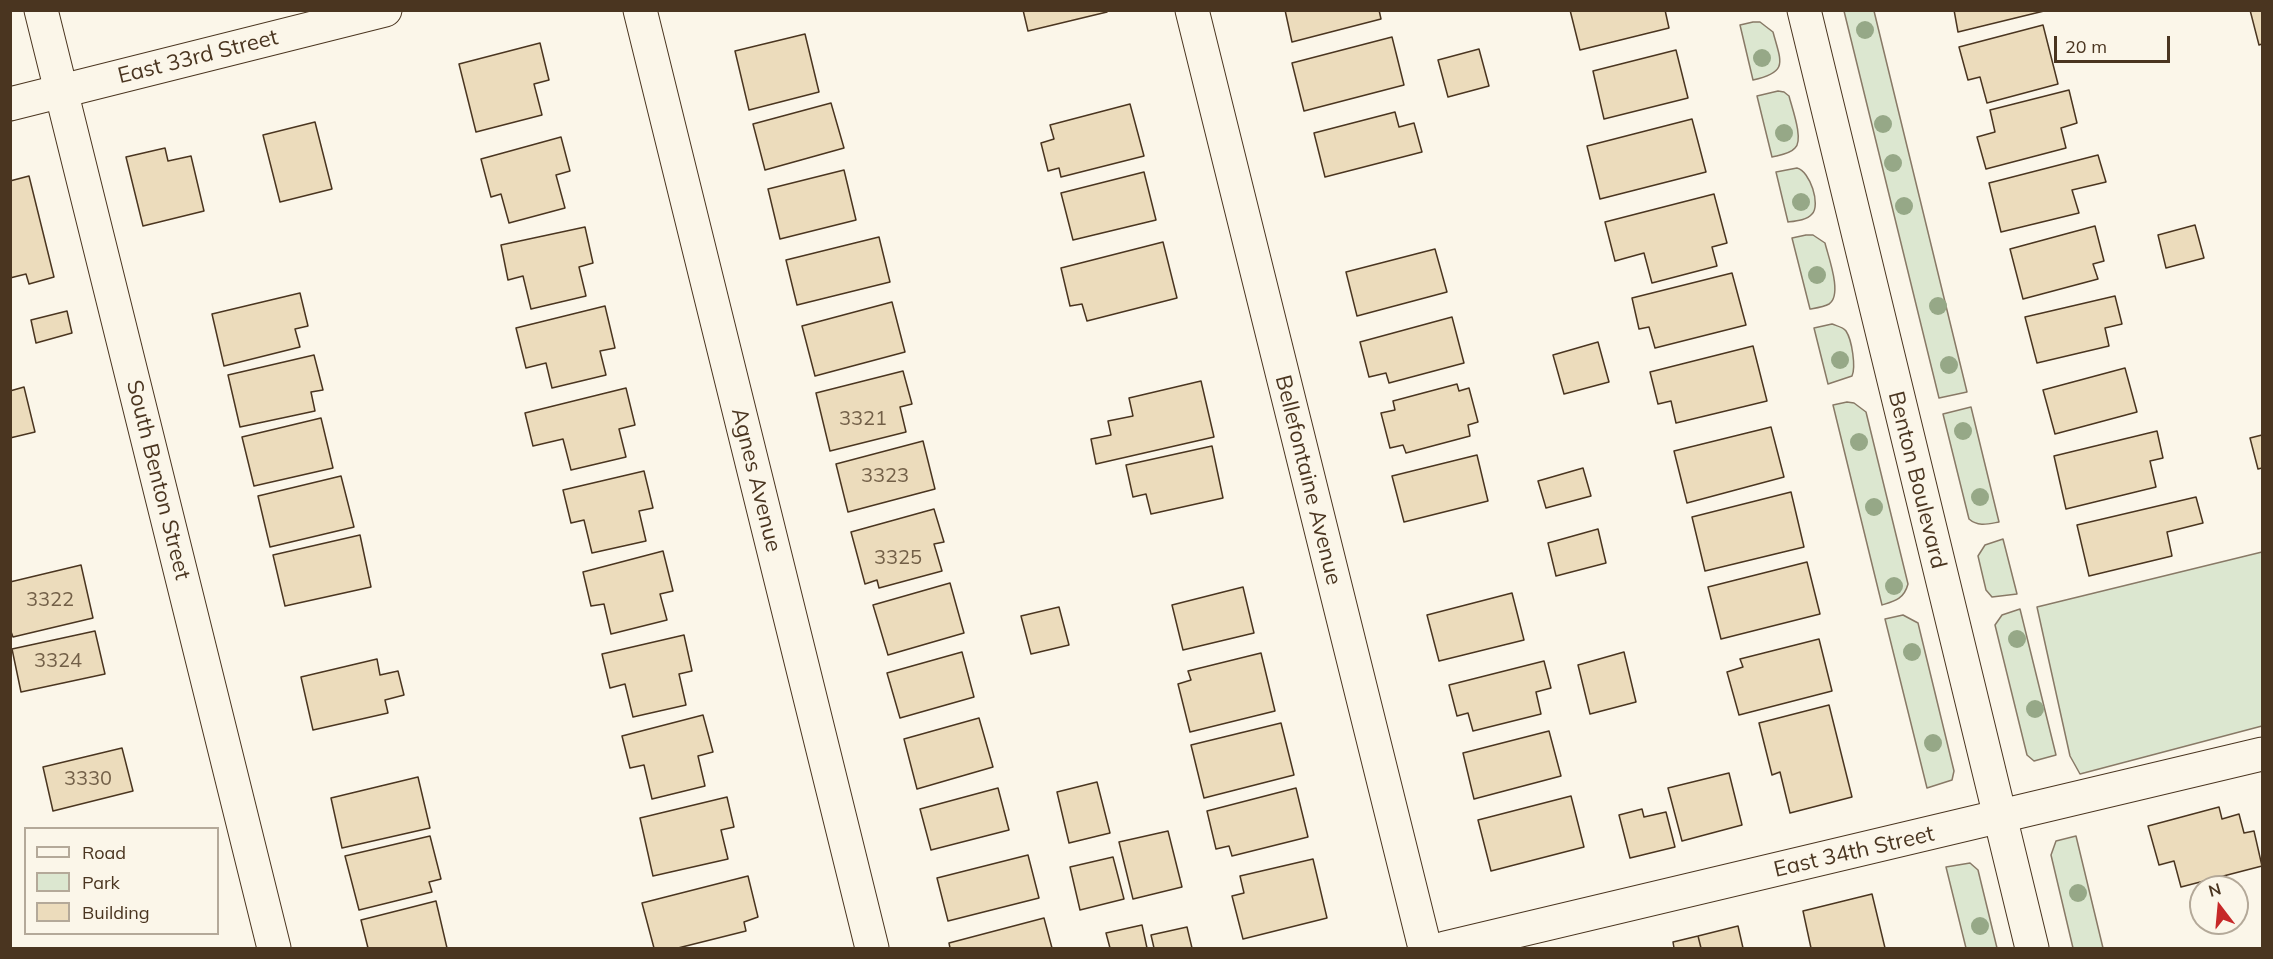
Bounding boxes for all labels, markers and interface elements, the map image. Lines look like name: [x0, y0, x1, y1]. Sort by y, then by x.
street label: East 33rd Street: [115, 24, 281, 90]
scale bar: [2057, 24, 2172, 62]
text: 20 m: [2065, 35, 2107, 58]
street label: Bellefontaine Avenue: [1269, 372, 1347, 588]
street label: South Benton Street: [120, 377, 196, 583]
street label: Benton Boulevard: [1882, 389, 1952, 571]
street label: Agnes Avenue: [725, 405, 787, 555]
house number: 3321: [839, 407, 887, 431]
house number: 3323: [861, 464, 909, 488]
house number: 3325: [874, 546, 922, 570]
house number: 3322: [26, 588, 74, 612]
house number: 3324: [34, 649, 82, 673]
house number: 3330: [64, 767, 112, 791]
street label: East 34th Street: [1771, 821, 1937, 883]
legend: [24, 827, 219, 935]
text: Road: [82, 841, 126, 864]
text: Park: [82, 871, 120, 894]
north arrow: [2189, 875, 2249, 935]
text: N: [2206, 878, 2223, 901]
text: Building: [82, 901, 150, 924]

